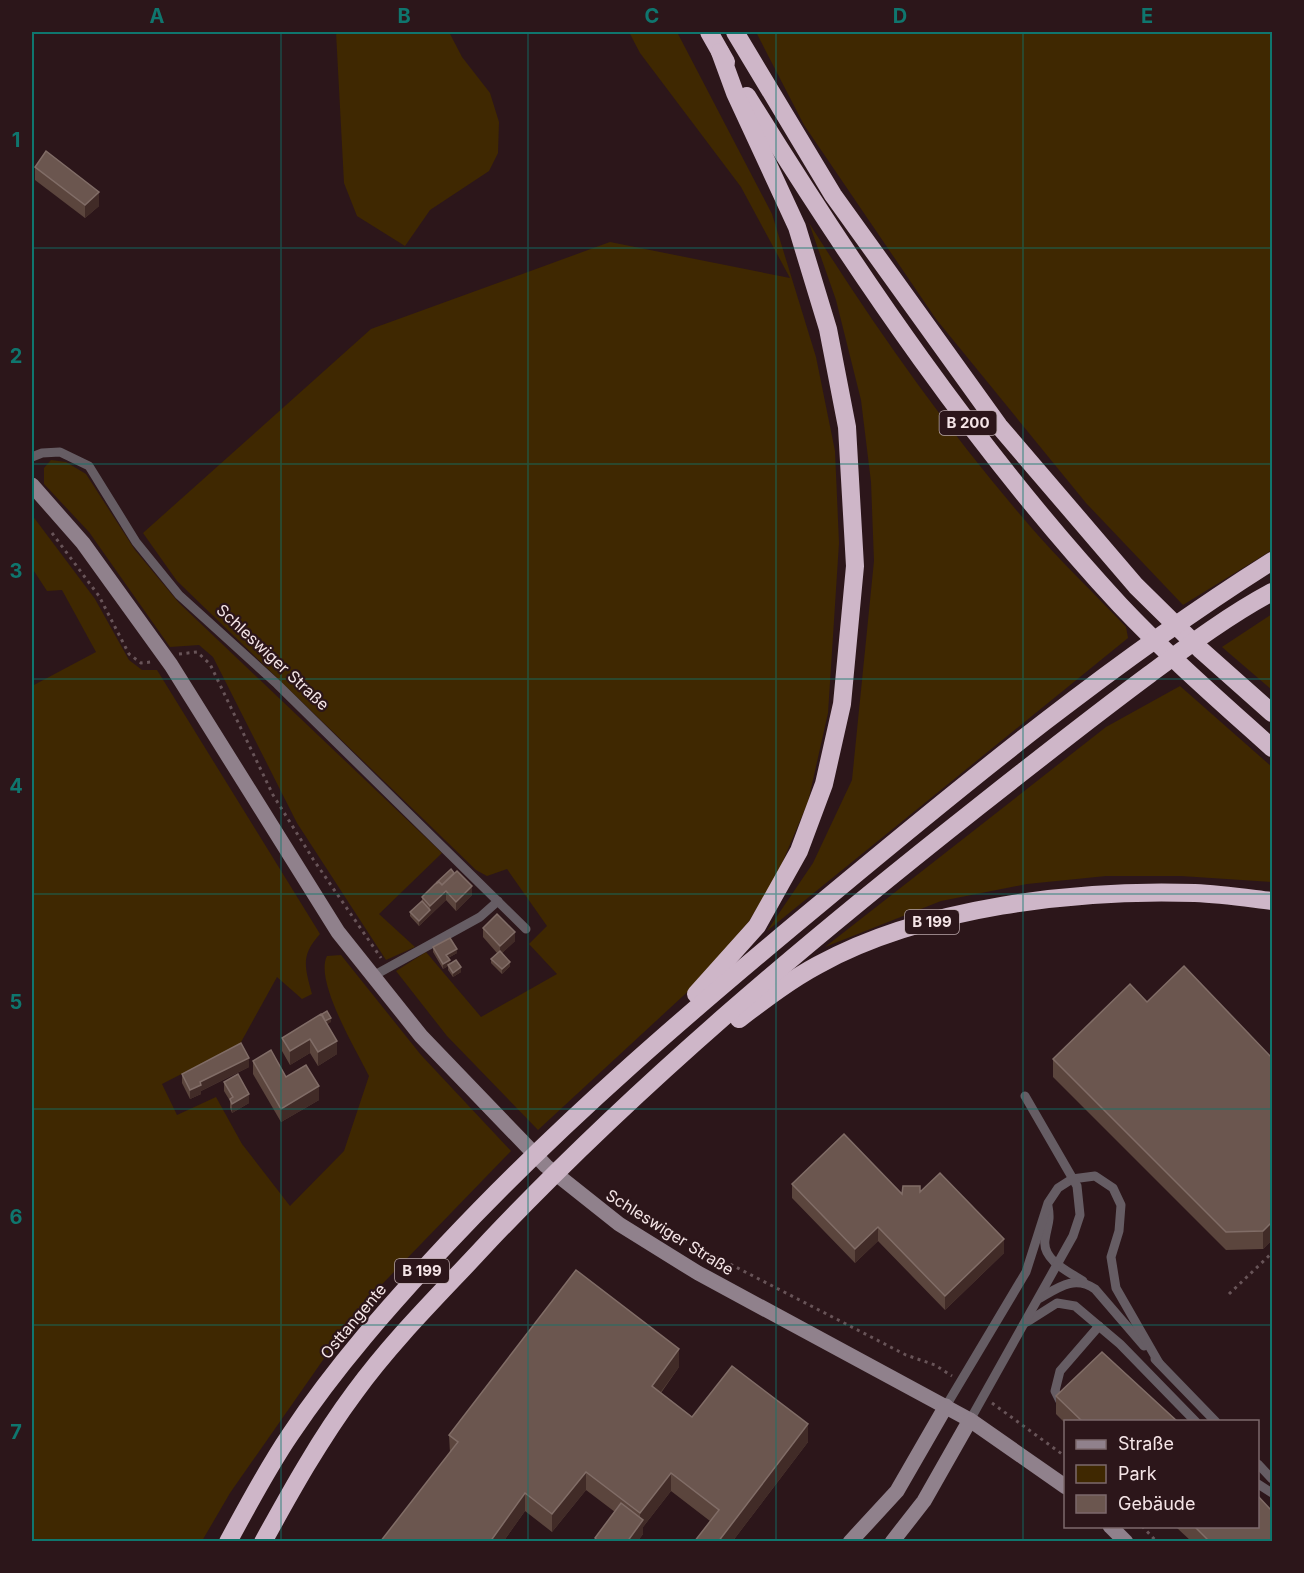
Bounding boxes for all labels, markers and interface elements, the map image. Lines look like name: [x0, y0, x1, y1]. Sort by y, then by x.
text: A: [150, 4, 165, 28]
text: B: [397, 4, 411, 28]
text: C: [645, 4, 659, 28]
text: D: [893, 4, 907, 28]
text: E: [1141, 4, 1153, 28]
text: 1: [12, 128, 20, 152]
text: 2: [10, 344, 22, 368]
road number: B 200: [940, 411, 996, 435]
text: 3: [10, 559, 22, 583]
street label: Schleswiger Straße: [212, 600, 334, 714]
text: 4: [9, 774, 23, 798]
road number: B 199: [905, 910, 959, 934]
text: 5: [10, 990, 22, 1014]
street label: Schleswiger Straße: [602, 1185, 738, 1279]
text: 6: [10, 1205, 23, 1229]
road number: B 199: [395, 1259, 449, 1283]
street label: Osttangente: [316, 1279, 390, 1363]
text: 7: [10, 1420, 22, 1444]
legend: [1064, 1420, 1259, 1528]
text: Straße: [1118, 1433, 1174, 1454]
text: Park: [1118, 1463, 1157, 1484]
text: Gebäude: [1118, 1493, 1195, 1514]

